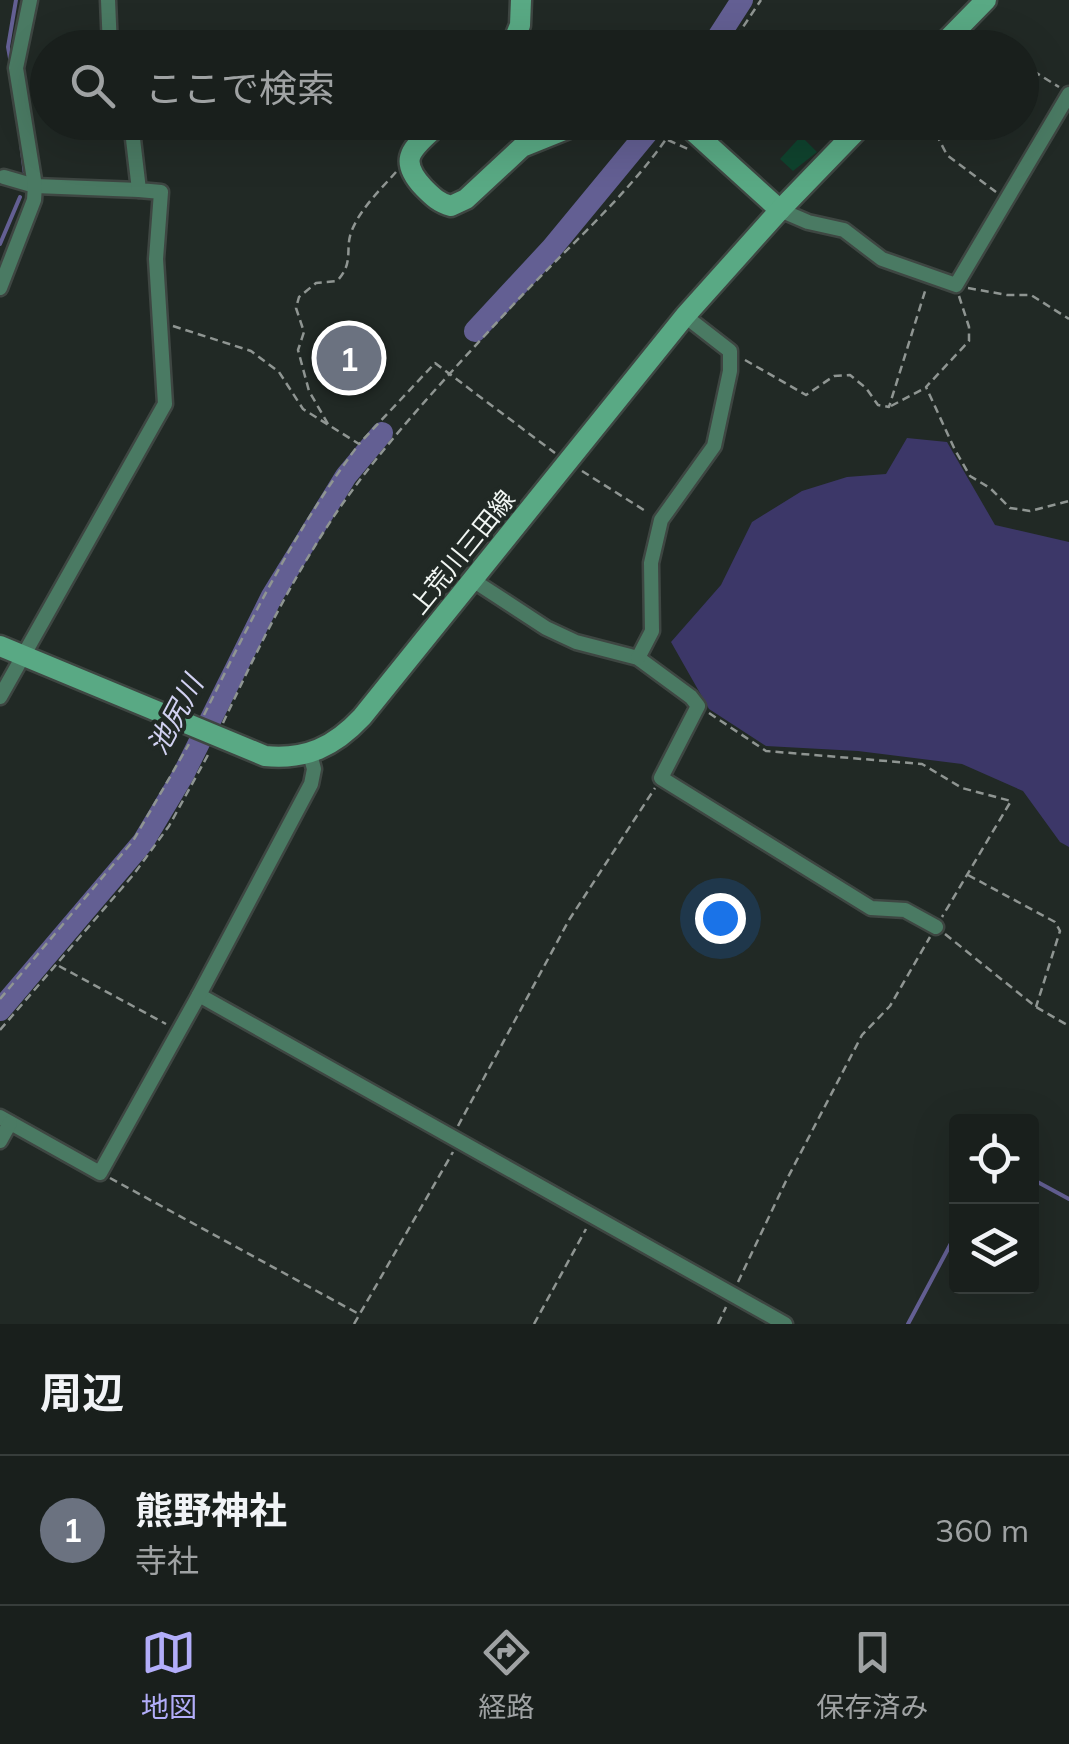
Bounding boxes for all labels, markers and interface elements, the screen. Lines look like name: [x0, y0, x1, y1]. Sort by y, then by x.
search box: [30, 30, 1039, 140]
icon: search: [65, 58, 120, 113]
text: ここで検索: [145, 64, 335, 112]
pin: 1: [316, 320, 382, 396]
street label: 上荒川三田線: [402, 484, 521, 620]
water label: 池尻川: [139, 667, 211, 760]
your location: [695, 893, 746, 944]
map controls: [949, 1114, 1039, 1294]
button: locate: [949, 1114, 1039, 1204]
button: layers: [949, 1204, 1039, 1294]
text: 周辺: [40, 1366, 124, 1419]
text: 熊野神社: [135, 1486, 287, 1534]
text: 1: [63, 1510, 82, 1550]
text: 360 m: [935, 1510, 1029, 1550]
text: 寺社: [135, 1540, 199, 1580]
tab: 地図: [141, 1625, 197, 1725]
tab: 経路: [478, 1625, 534, 1725]
tab: 保存済み: [816, 1625, 928, 1725]

